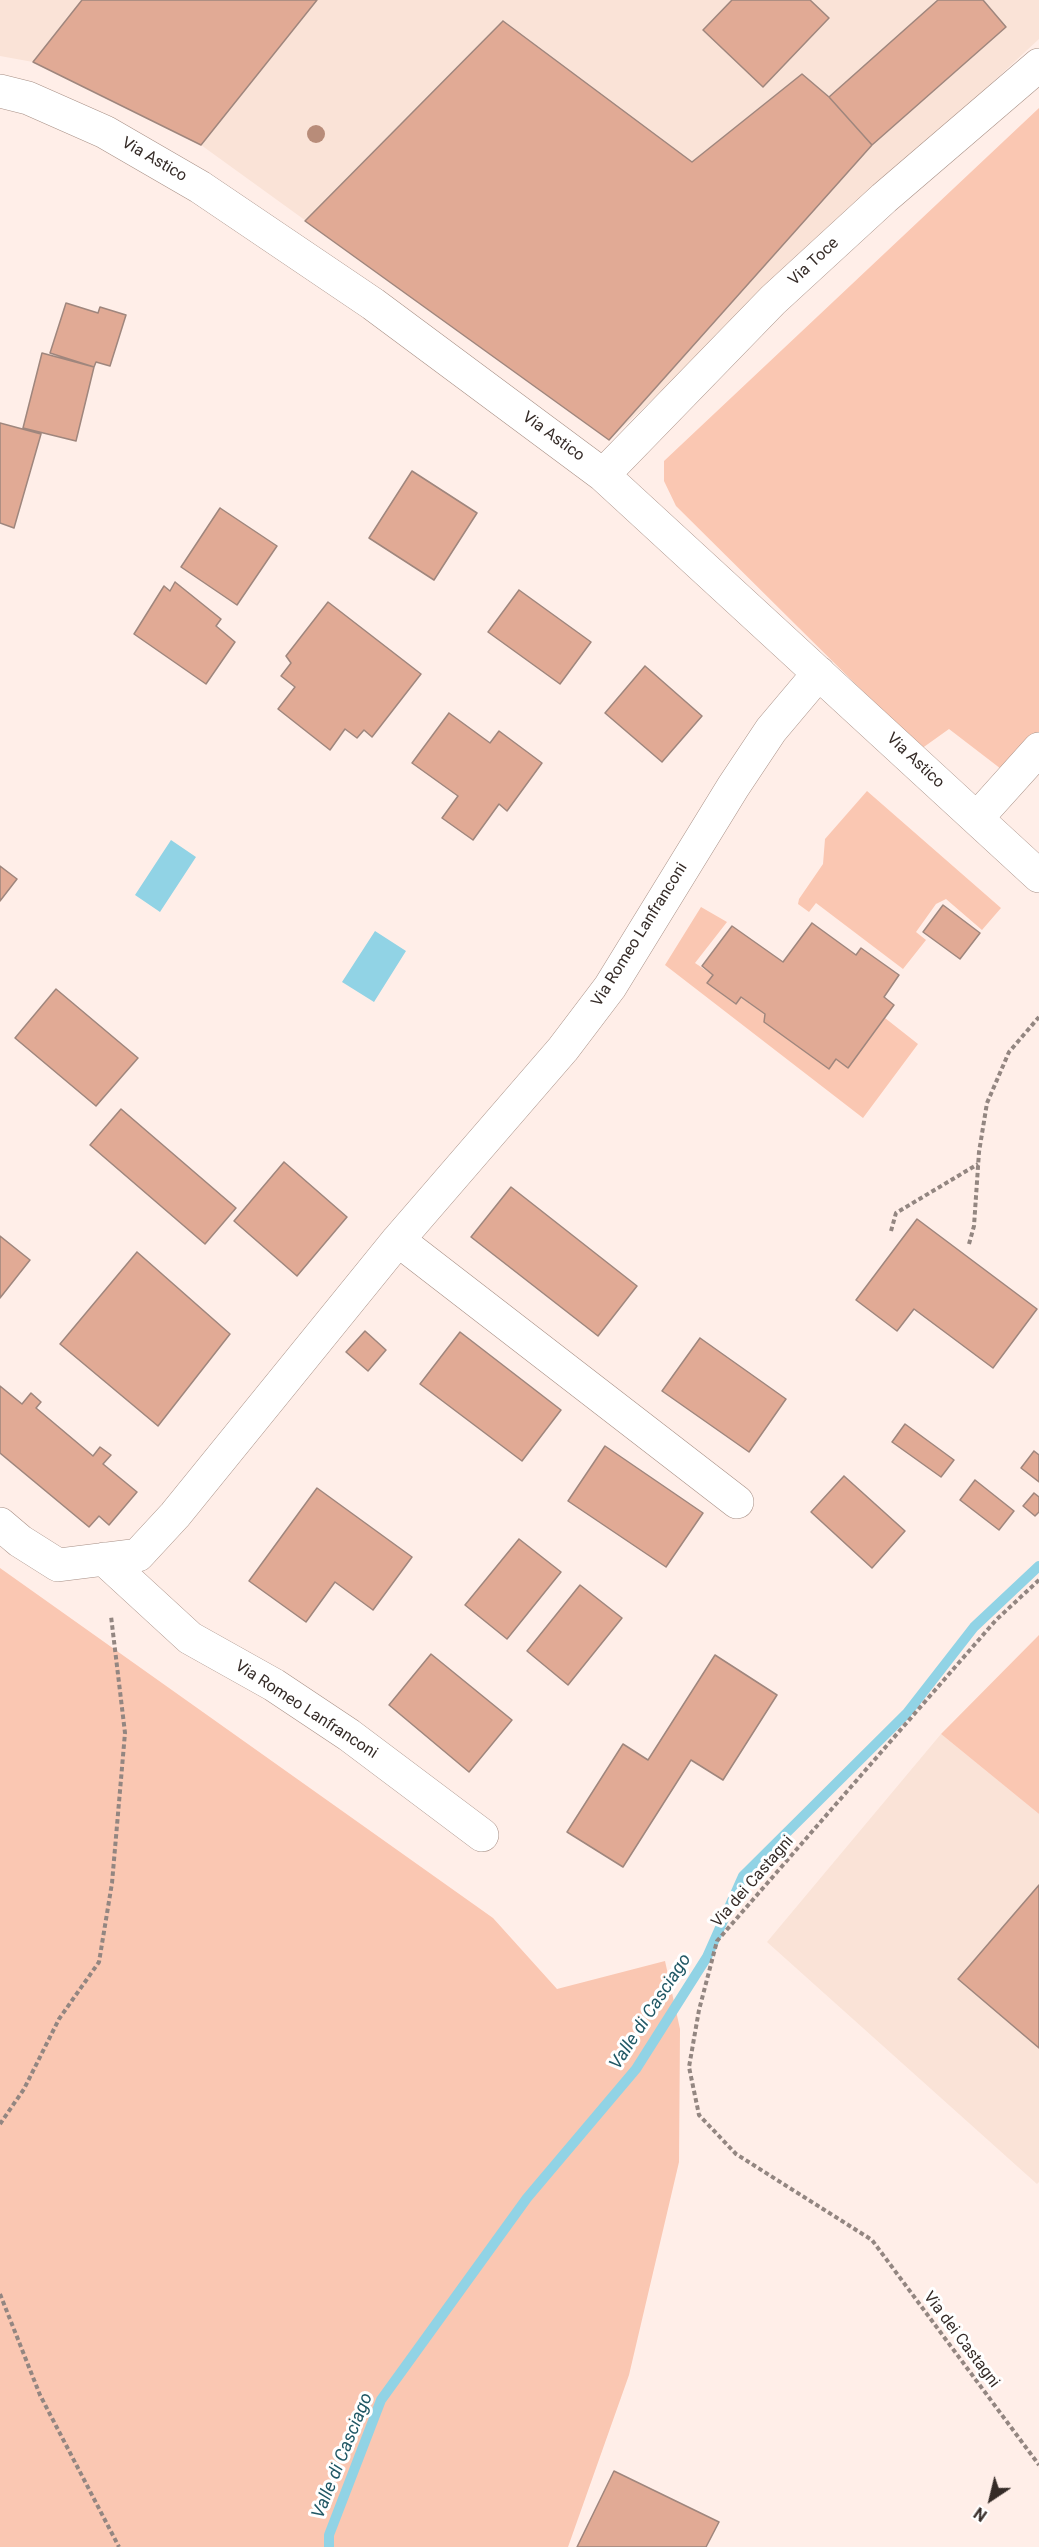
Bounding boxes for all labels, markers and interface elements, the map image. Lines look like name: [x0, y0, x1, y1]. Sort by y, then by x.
street label: Via Astico: [118, 134, 190, 186]
street label: Via Toce: [785, 234, 843, 290]
street label: Via Astico: [518, 408, 588, 466]
street label: Via Astico: [882, 729, 948, 793]
street label: Via Romeo Lanfranconi: [588, 860, 692, 1010]
street label: Via Romeo Lanfranconi: [231, 1657, 381, 1763]
street label: Via dei Castagni: [708, 1832, 798, 1932]
water label: Valle di Casciago: [606, 1950, 696, 2074]
street label: Via dei Castagni: [919, 2288, 1003, 2392]
water label: Valle di Casciago: [308, 2390, 378, 2522]
north arrow: [961, 2469, 1021, 2529]
text: N: [970, 2503, 990, 2525]

